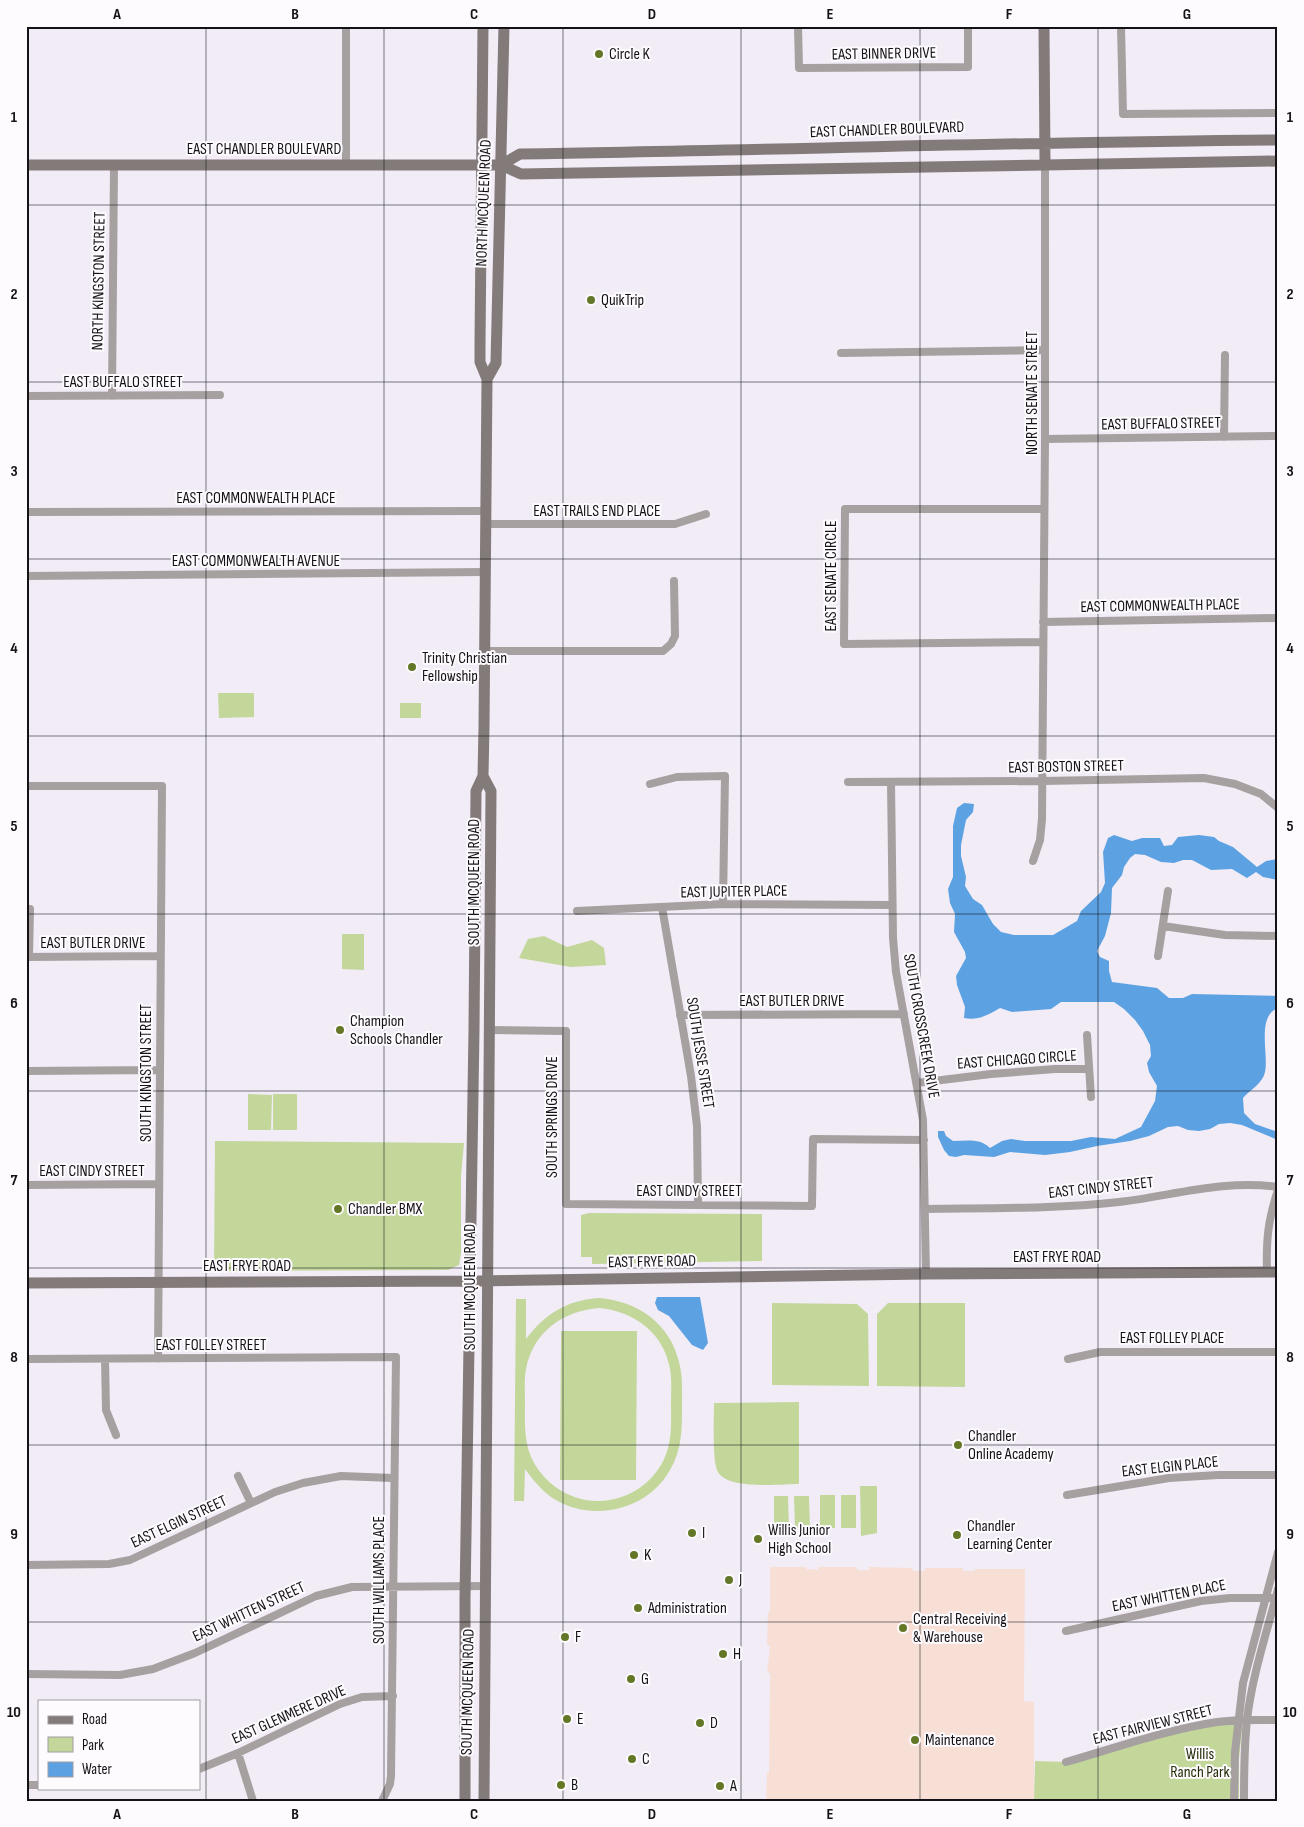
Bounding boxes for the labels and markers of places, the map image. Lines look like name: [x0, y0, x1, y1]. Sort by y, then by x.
place label: Circle K: [609, 45, 650, 64]
marker: Circle K: [593, 48, 605, 60]
place label: QuikTrip: [601, 291, 644, 310]
marker: QuikTrip: [585, 294, 597, 306]
place label: Trinity Christian Fellowship: [422, 649, 507, 686]
marker: Trinity Christian Fellowship: [406, 661, 418, 673]
place label: Champion Schools Chandler: [350, 1012, 443, 1049]
marker: Champion Schools Chandler: [334, 1024, 346, 1036]
place label: Chandler BMX: [348, 1200, 422, 1219]
marker: Chandler BMX: [332, 1203, 344, 1215]
place label: Chandler Online Academy: [968, 1427, 1054, 1464]
marker: Chandler Online Academy: [952, 1439, 964, 1451]
place label: Chandler Learning Center: [967, 1517, 1053, 1554]
place label: Willis Junior High School: [768, 1521, 831, 1558]
place label: I: [702, 1524, 705, 1543]
marker: I: [686, 1527, 698, 1539]
marker: Chandler Learning Center: [951, 1529, 963, 1541]
marker: Willis Junior High School: [752, 1533, 764, 1545]
place label: K: [644, 1546, 652, 1565]
marker: K: [628, 1549, 640, 1561]
place label: J: [738, 1571, 742, 1590]
marker: J: [723, 1574, 735, 1586]
place label: Administration: [647, 1599, 727, 1618]
marker: Administration: [632, 1602, 644, 1614]
place label: Central Receiving & Warehouse: [913, 1610, 1007, 1647]
marker: Central Receiving & Warehouse: [897, 1622, 909, 1634]
place label: F: [575, 1628, 581, 1647]
marker: F: [559, 1631, 571, 1643]
place label: H: [733, 1645, 741, 1664]
marker: H: [717, 1648, 729, 1660]
place label: G: [641, 1670, 649, 1689]
marker: G: [625, 1673, 637, 1685]
place label: E: [577, 1710, 584, 1729]
marker: E: [561, 1713, 573, 1725]
place label: D: [710, 1714, 718, 1733]
marker: D: [694, 1717, 706, 1729]
place label: Maintenance: [925, 1731, 994, 1750]
marker: Maintenance: [909, 1734, 921, 1746]
place label: C: [642, 1750, 650, 1769]
marker: C: [626, 1753, 638, 1765]
place label: B: [571, 1776, 578, 1795]
place label: A: [729, 1777, 737, 1796]
marker: B: [555, 1779, 567, 1791]
marker: A: [714, 1780, 726, 1792]

